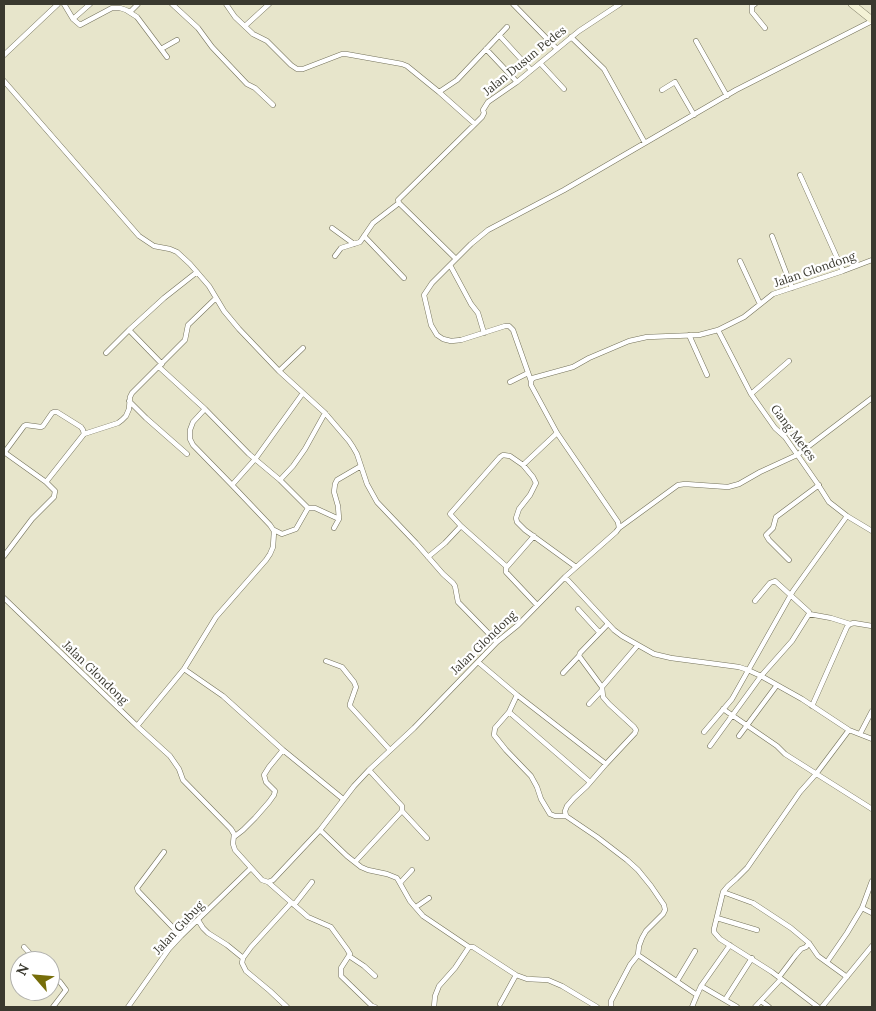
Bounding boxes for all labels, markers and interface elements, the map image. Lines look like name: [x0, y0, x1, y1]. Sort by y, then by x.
street label: Jalan Dusun Pedes: [481, 23, 569, 99]
street label: Jalan Glondong: [772, 249, 858, 291]
street label: Gang Metes: [767, 402, 819, 464]
street label: Jalan Glondong: [448, 608, 520, 678]
street label: Jalan Glondong: [59, 638, 131, 708]
street label: Jalan Gubug: [151, 898, 207, 958]
north arrow: [10, 951, 60, 1001]
text: N: [12, 961, 33, 979]

